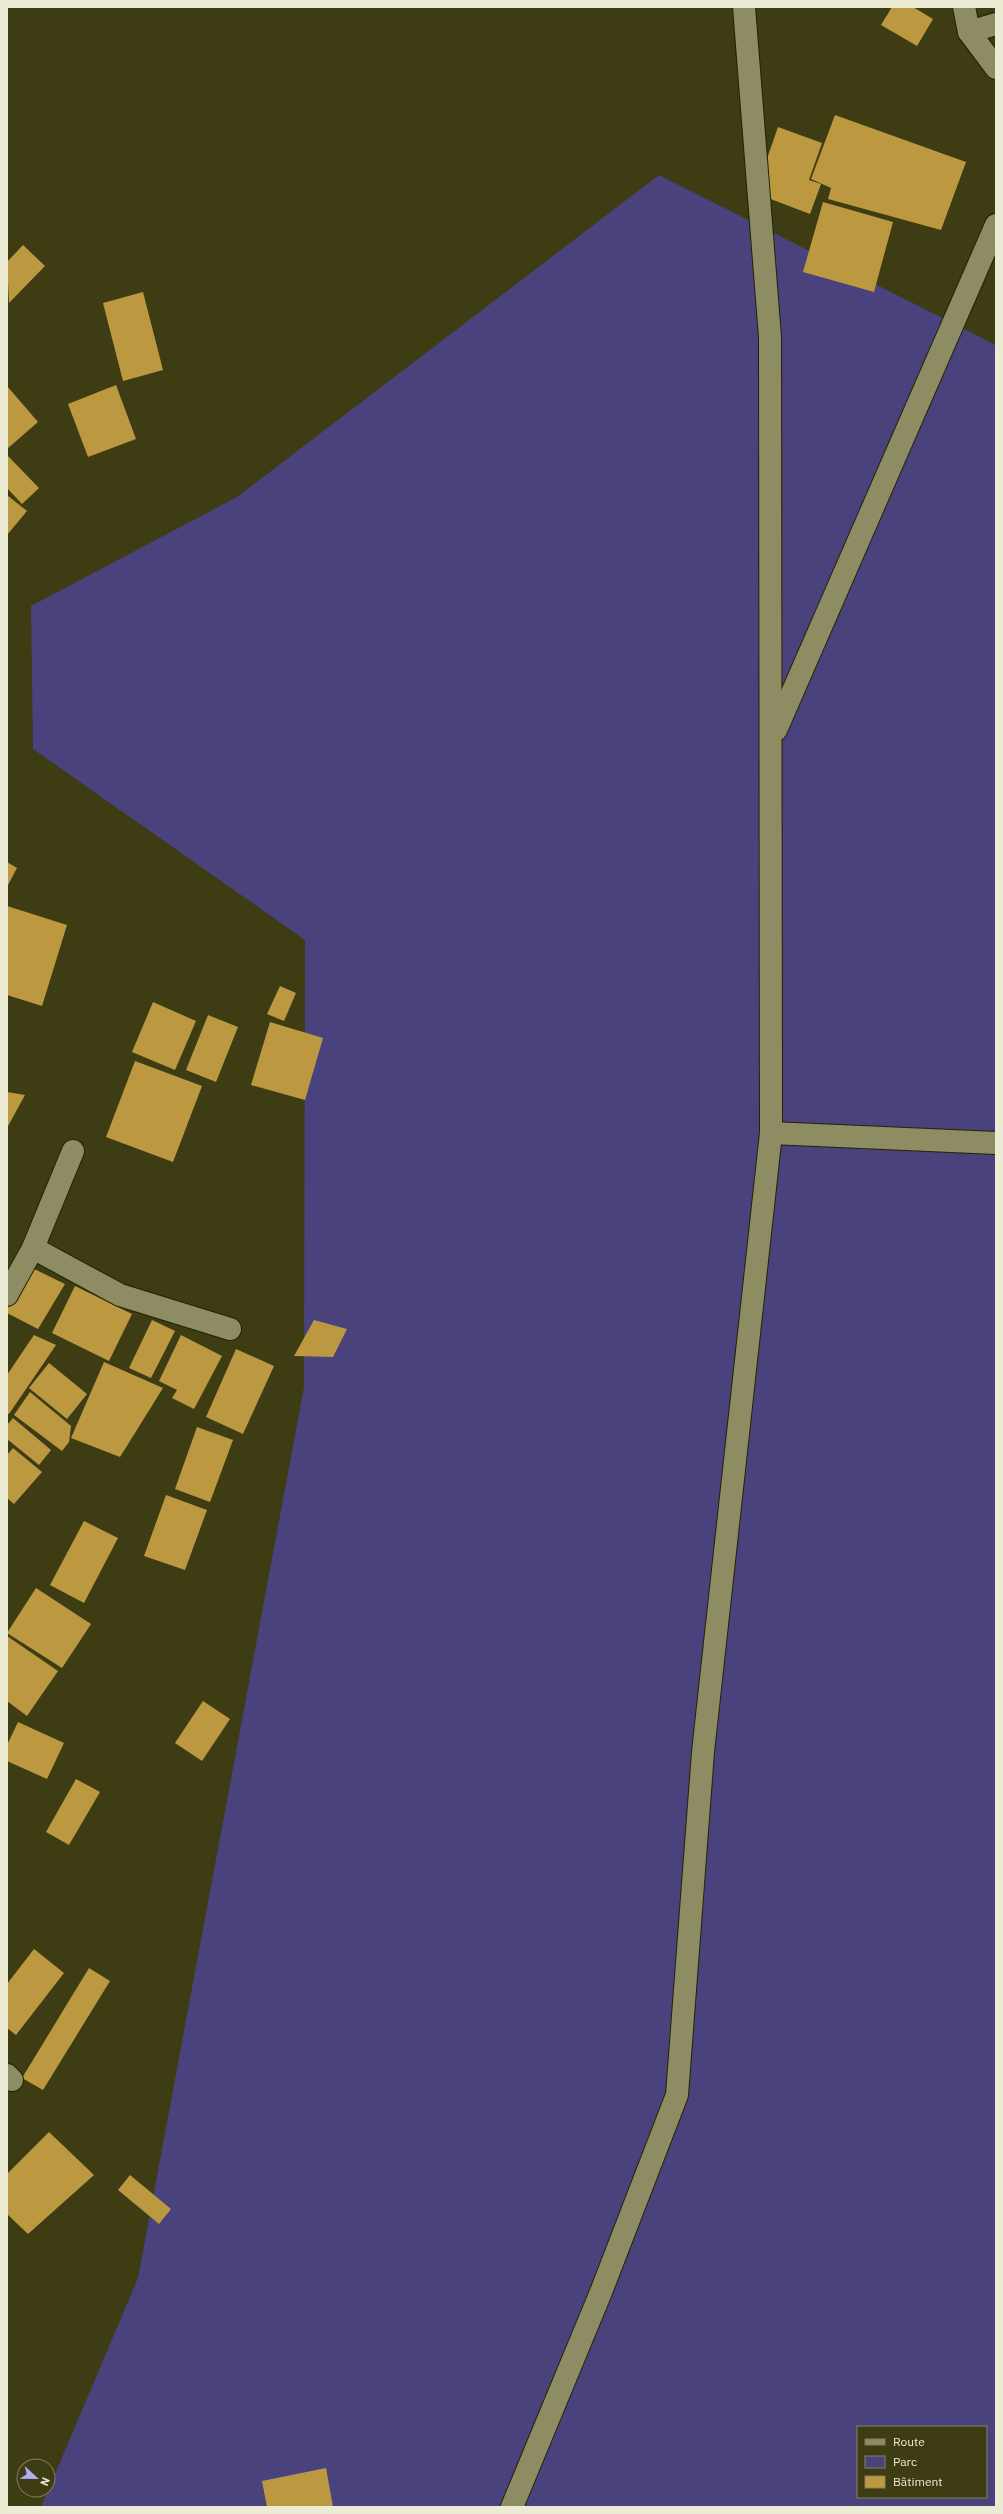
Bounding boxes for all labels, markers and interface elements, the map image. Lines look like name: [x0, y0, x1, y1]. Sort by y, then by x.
legend: [857, 2426, 987, 2498]
text: Route: [893, 2434, 925, 2449]
text: Parc: [893, 2454, 917, 2469]
north arrow: [16, 2458, 56, 2498]
text: Bâtiment: [893, 2474, 943, 2489]
text: N: [37, 2475, 53, 2488]

